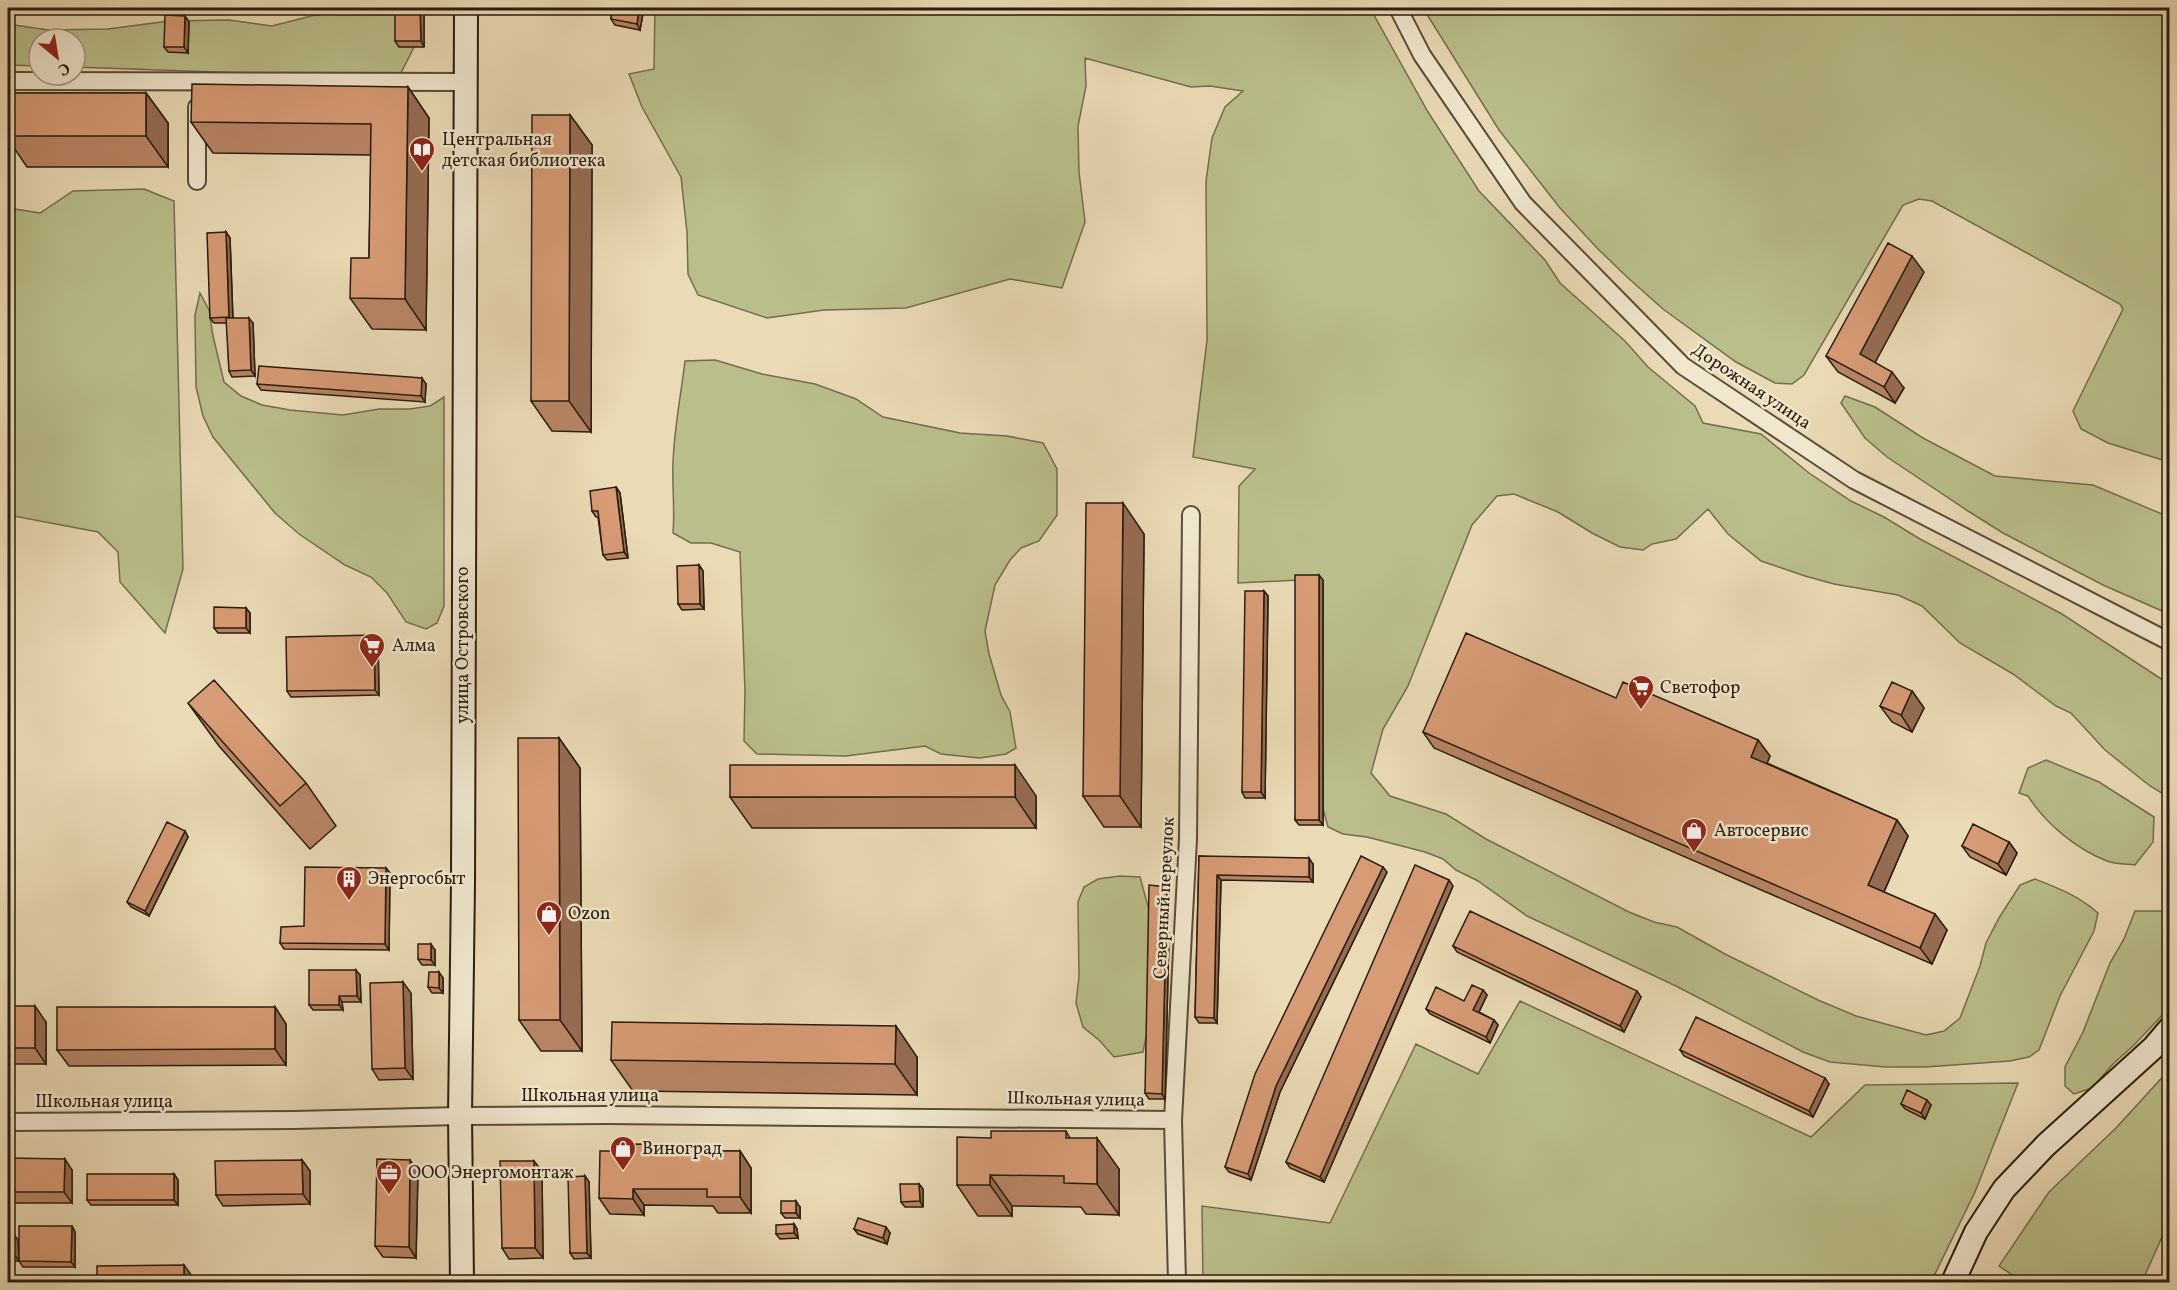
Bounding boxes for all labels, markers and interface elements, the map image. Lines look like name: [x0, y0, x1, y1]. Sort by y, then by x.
north arrow: [27, 27, 87, 87]
text: С: [54, 56, 73, 80]
place label: Центральная детская библиотека: [442, 128, 606, 174]
library icon: Центральная детская библиотека: [407, 135, 437, 173]
street label: Дорожная улица: [1686, 338, 1816, 436]
street label: улица Островского: [451, 566, 476, 724]
supermarket icon: Алма: [357, 631, 387, 669]
place label: Алма: [392, 634, 436, 659]
supermarket icon: Светофор: [1626, 673, 1656, 711]
place label: Светофор: [1660, 676, 1740, 701]
street label: Северный переулок: [1148, 816, 1182, 980]
shop icon: Автосервис: [1679, 816, 1709, 854]
place label: Автосервис: [1714, 819, 1809, 844]
building icon: Энергосбыт: [334, 864, 364, 902]
place label: Энергосбыт: [368, 867, 465, 892]
shop icon: Ozon: [534, 899, 564, 937]
place label: Ozon: [568, 902, 611, 927]
street label: Школьная улица: [521, 1084, 659, 1109]
street label: Школьная улица: [1007, 1086, 1145, 1114]
street label: Школьная улица: [35, 1090, 173, 1115]
shop icon: Виноград: [608, 1134, 638, 1172]
place label: Виноград: [642, 1137, 722, 1162]
office icon: ООО Энергомонтаж: [374, 1158, 404, 1196]
place label: ООО Энергомонтаж: [408, 1161, 574, 1186]

